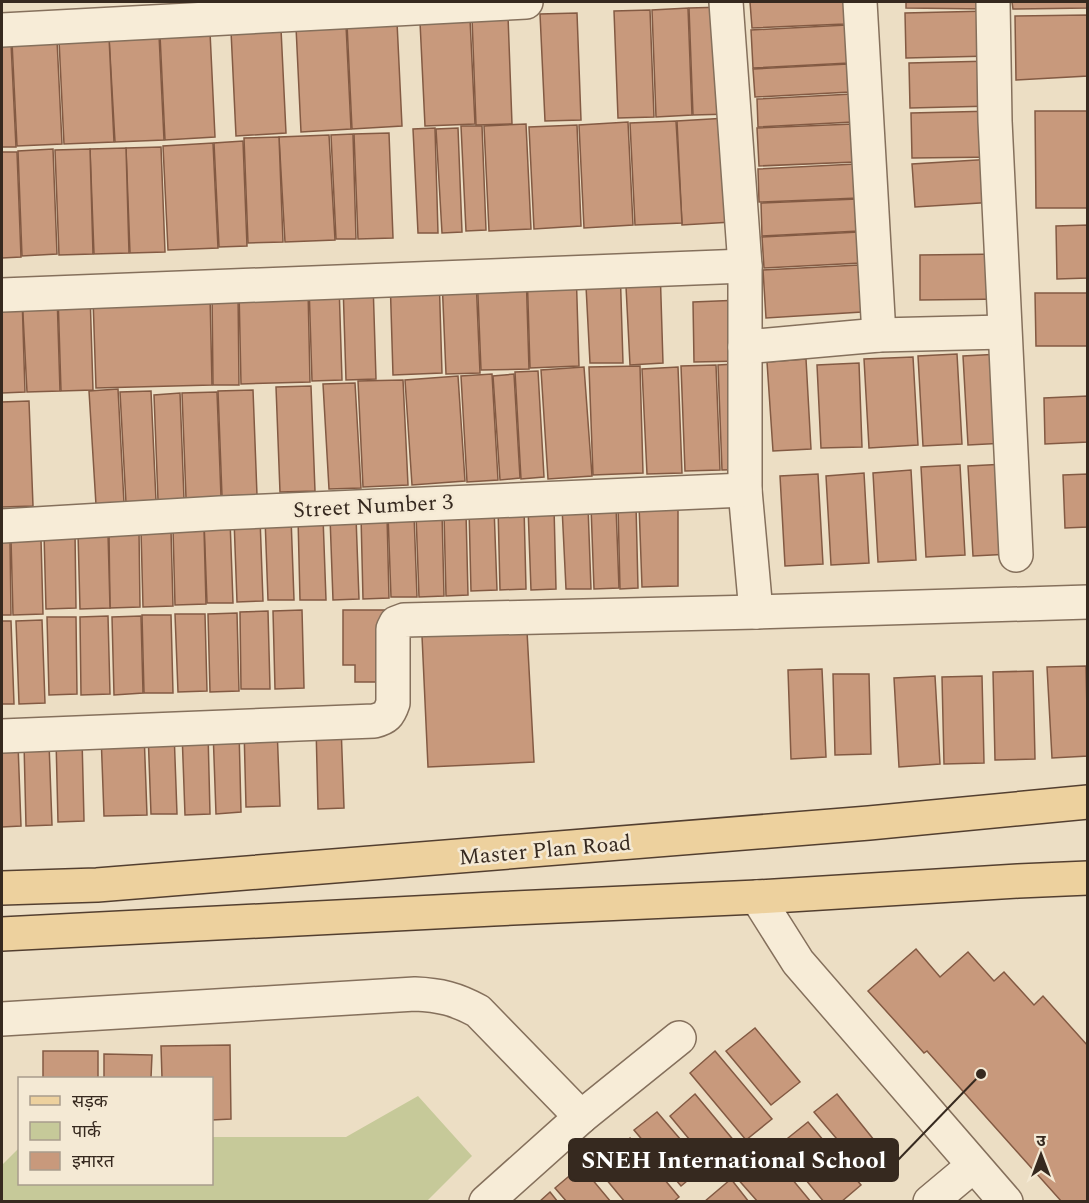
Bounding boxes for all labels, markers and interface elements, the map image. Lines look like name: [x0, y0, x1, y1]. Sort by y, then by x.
street label: Street Number 3: [292, 486, 454, 527]
street label: Master Plan Road: [458, 827, 633, 874]
legend: [18, 1077, 213, 1185]
text: सड़क: [72, 1088, 109, 1115]
text: पार्क: [72, 1118, 102, 1145]
north arrow: [1011, 1125, 1071, 1185]
text: उ: [1036, 1129, 1046, 1153]
callout: SNEH International School: [569, 1139, 898, 1181]
text: SNEH International School: [582, 1143, 887, 1179]
text: इमारत: [72, 1148, 115, 1175]

